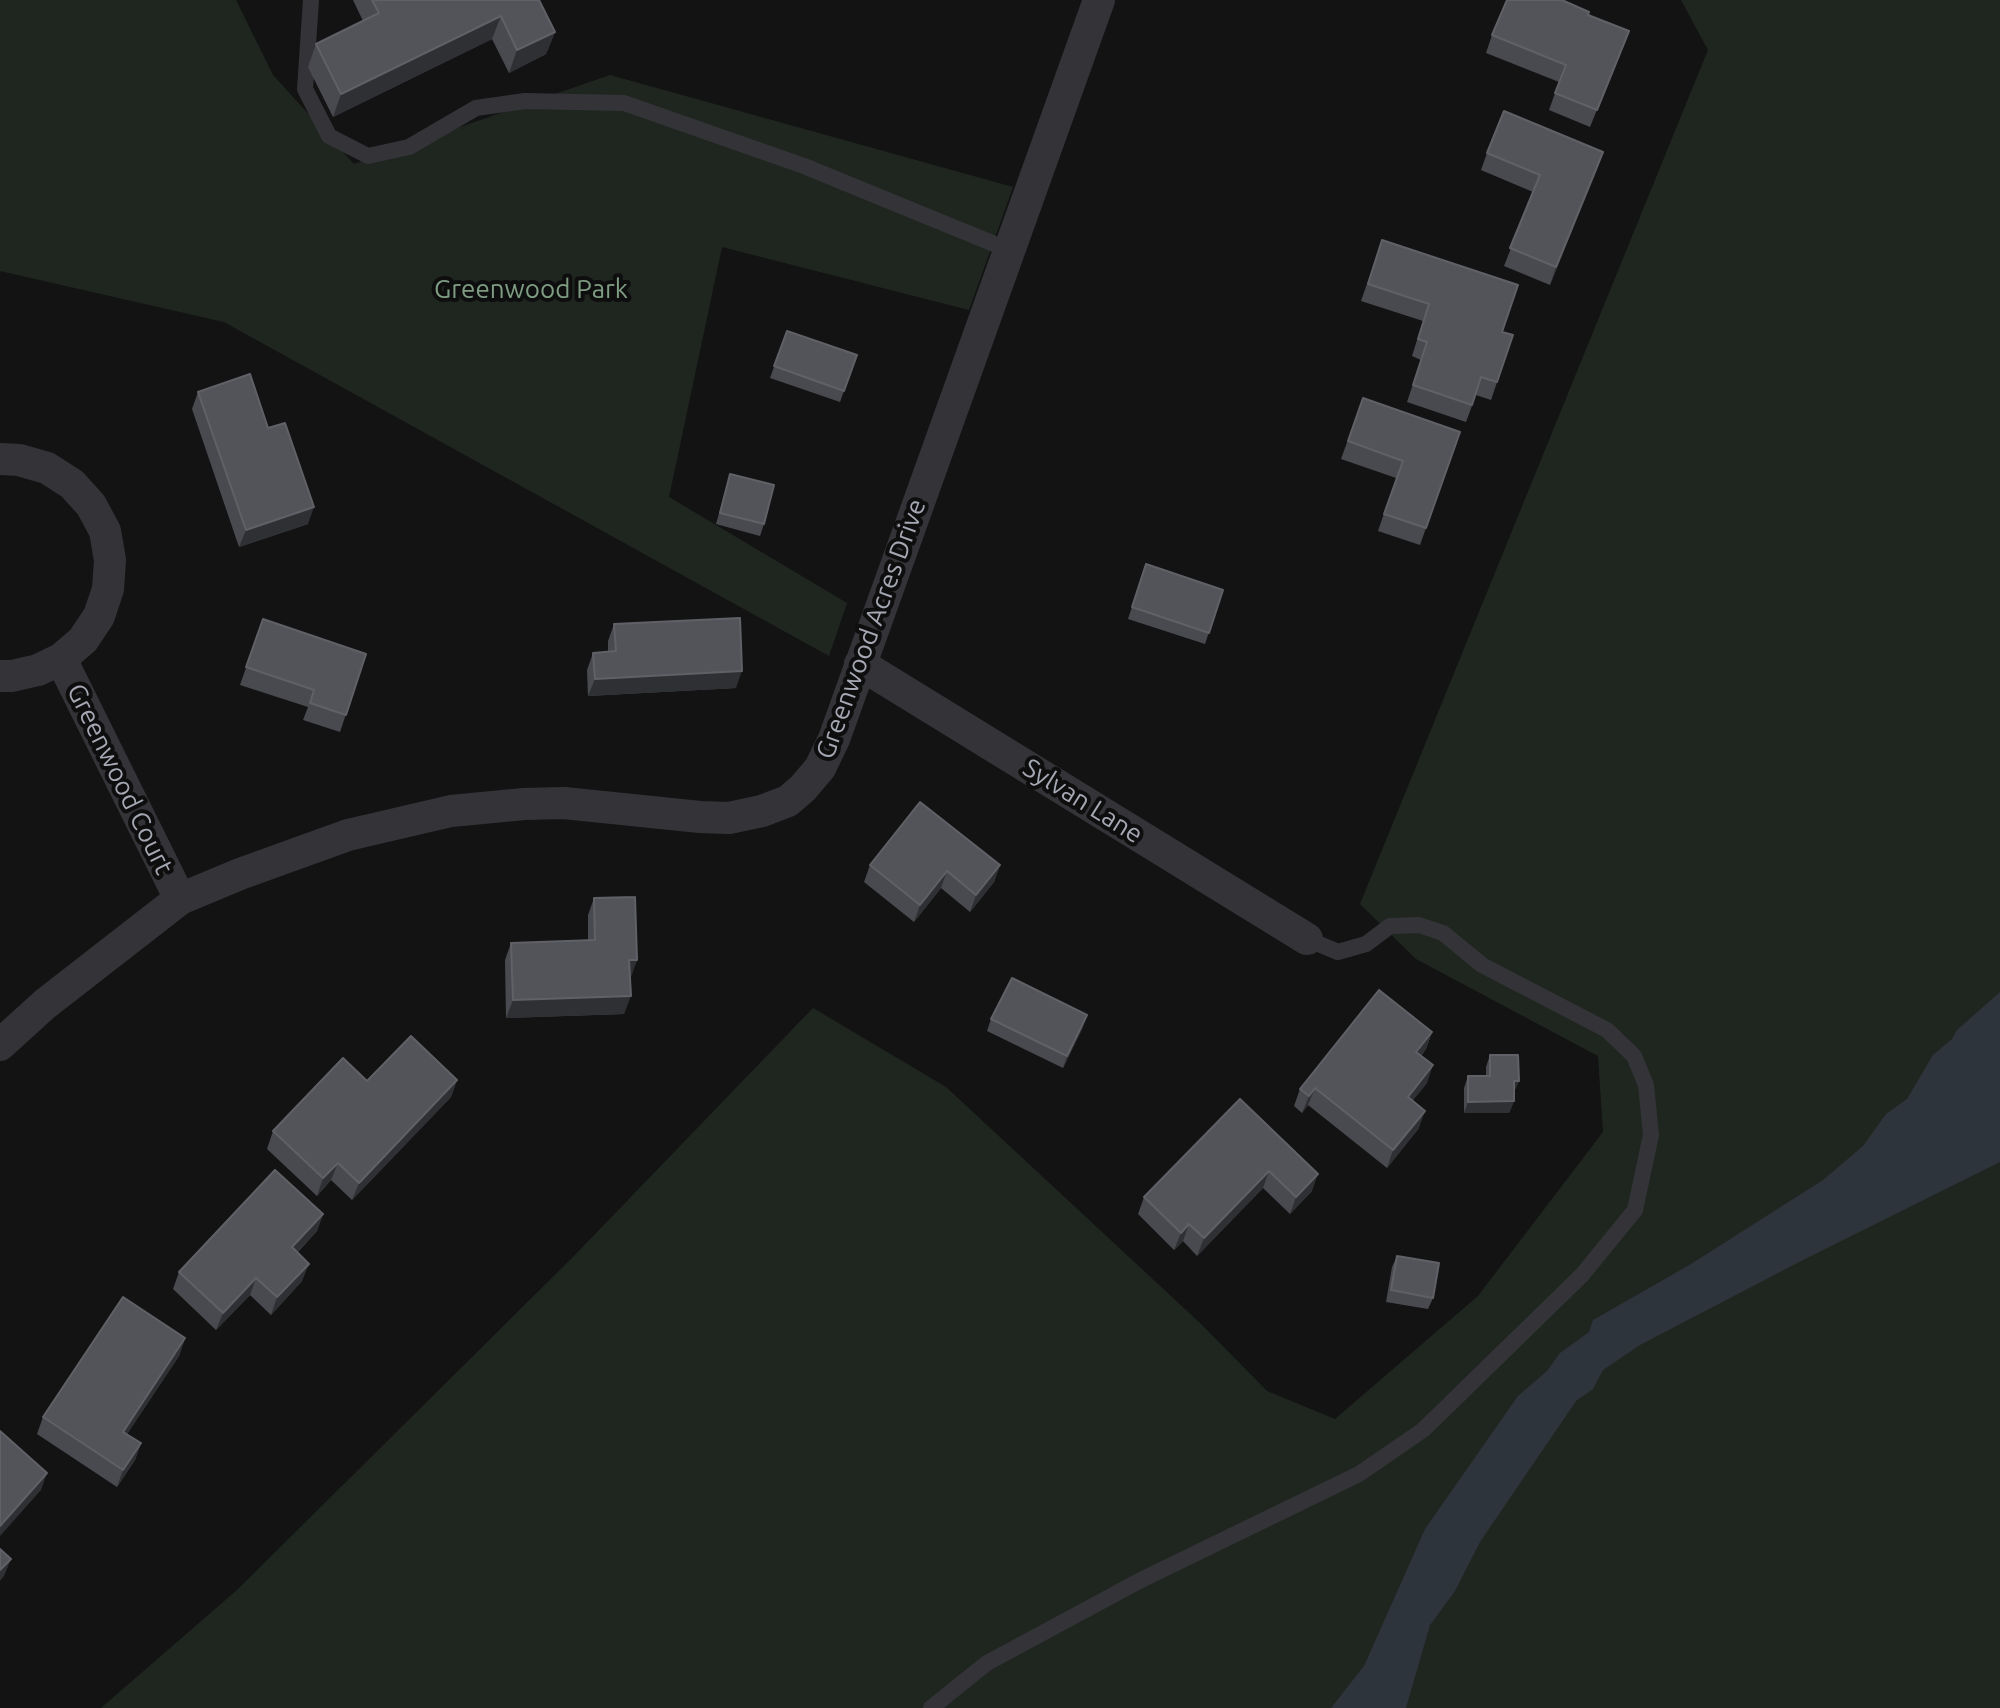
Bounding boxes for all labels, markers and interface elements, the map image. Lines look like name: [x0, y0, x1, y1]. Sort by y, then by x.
park label: Greenwood Park: [434, 273, 628, 305]
street label: Greenwood Acres Drive: [809, 495, 933, 763]
street label: Greenwood Court: [60, 679, 180, 879]
street label: Sylvan Lane: [1017, 752, 1149, 850]

